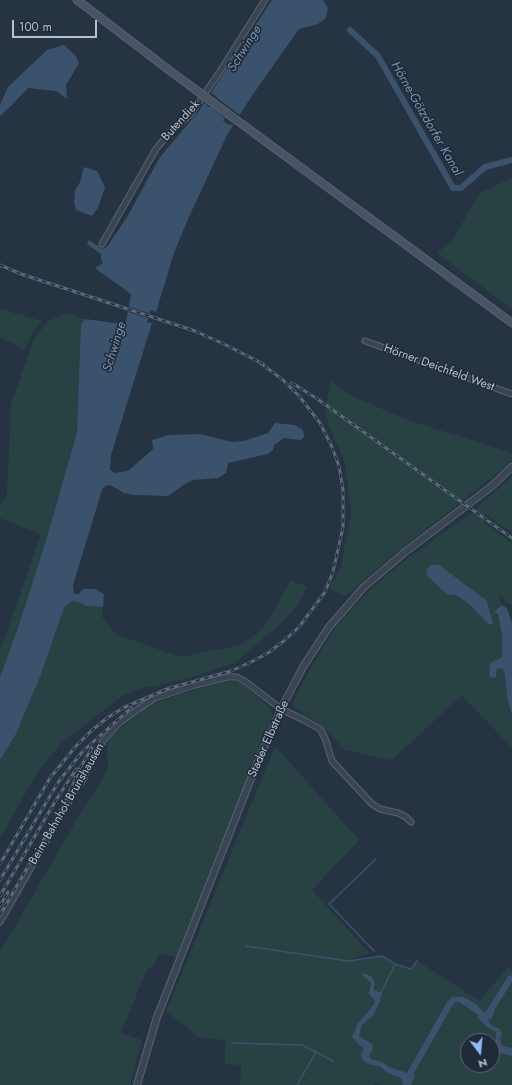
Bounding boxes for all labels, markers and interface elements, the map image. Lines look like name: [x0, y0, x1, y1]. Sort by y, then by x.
scale bar: [14, 12, 99, 38]
text: 100 m: [19, 18, 52, 36]
water label: Schwinge: [225, 23, 265, 75]
water label: Hörne-Götzdorfer Kanal: [387, 59, 465, 179]
street label: Butendiek: [159, 98, 203, 144]
water label: Schwinge: [100, 320, 130, 374]
street label: Hörner Deichfeld West: [382, 341, 496, 395]
street label: Stader Elbstraße: [246, 698, 292, 780]
street label: Beim Bahnhof Brunshausen: [26, 741, 108, 867]
north arrow: [460, 1033, 500, 1073]
text: N: [477, 1055, 489, 1072]

